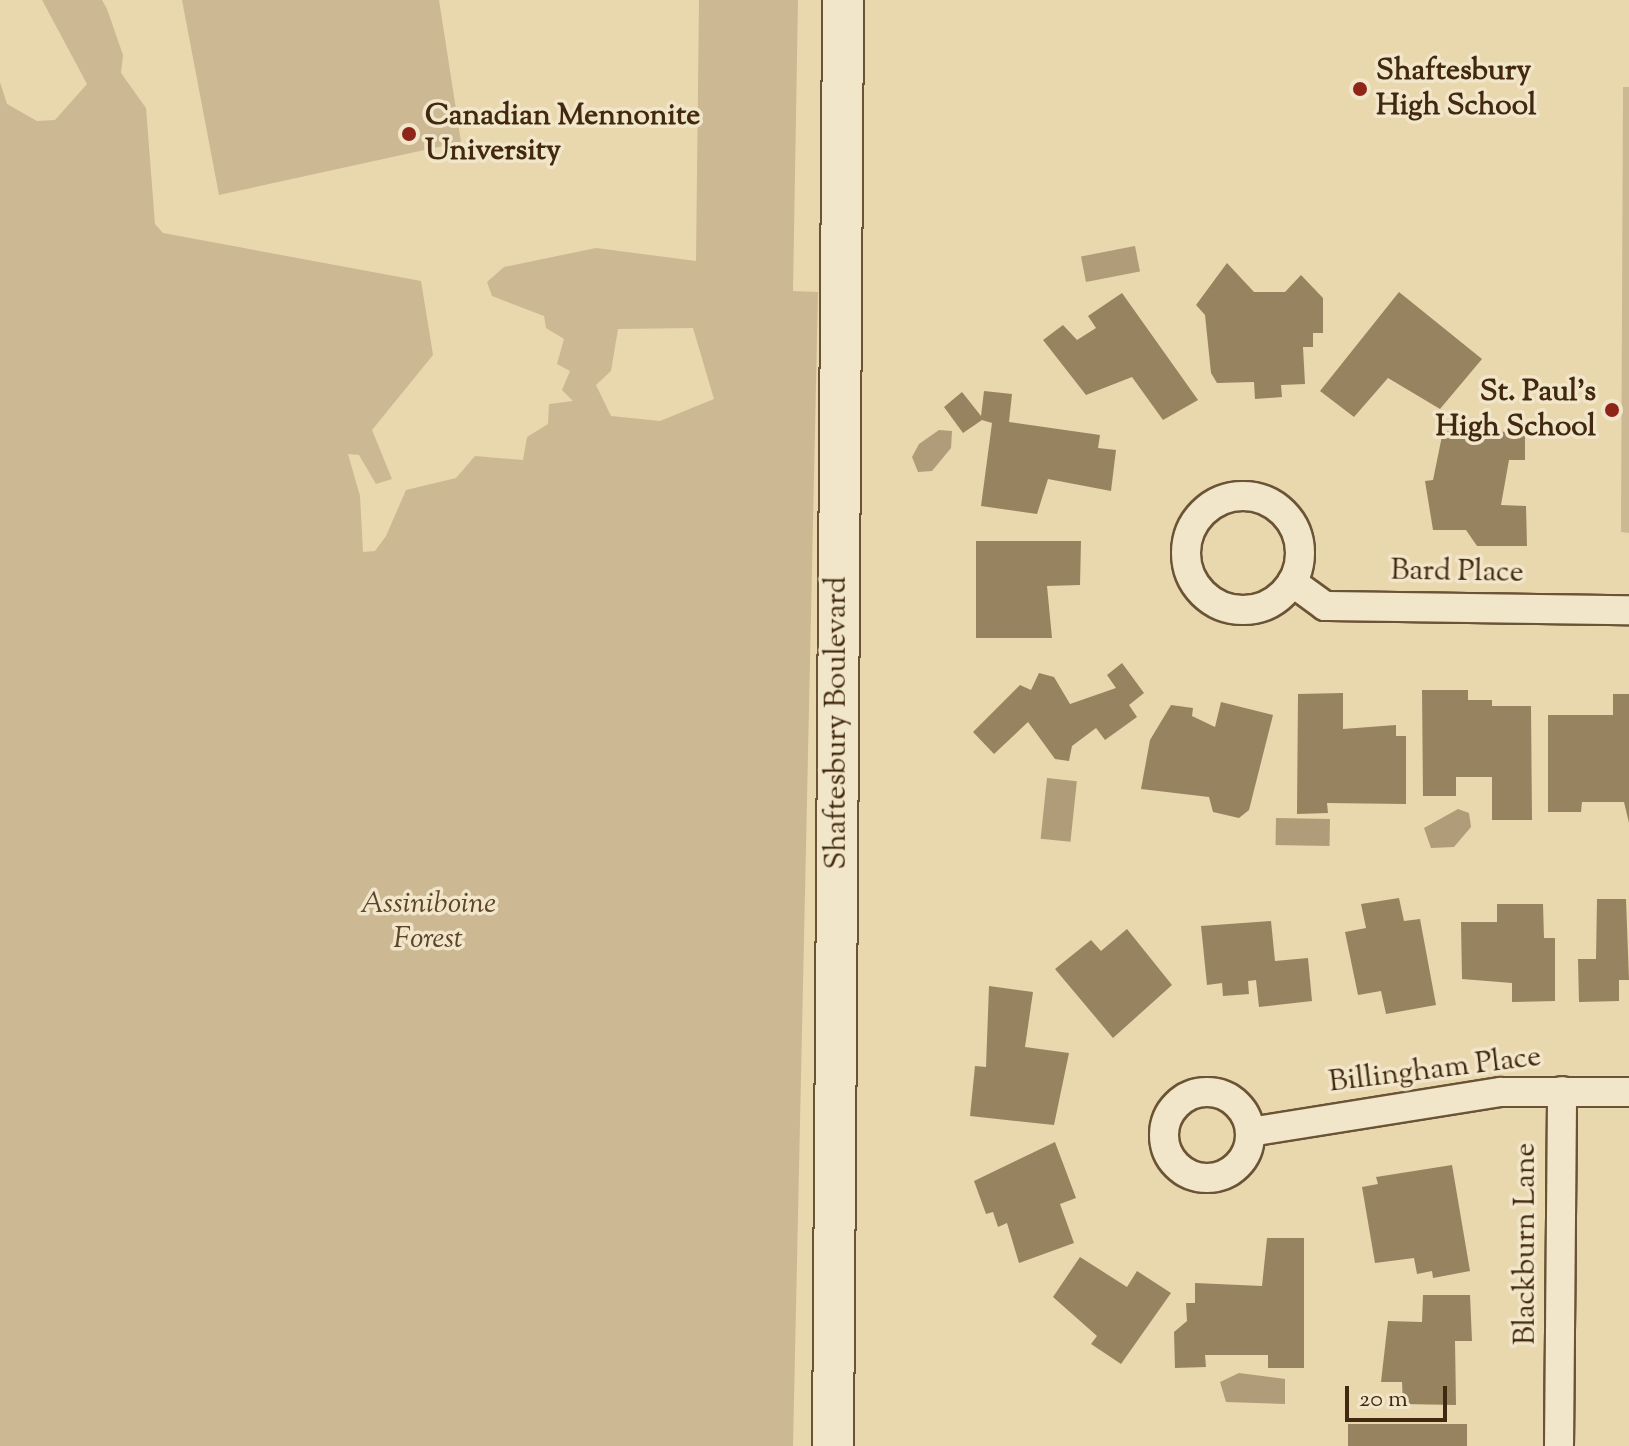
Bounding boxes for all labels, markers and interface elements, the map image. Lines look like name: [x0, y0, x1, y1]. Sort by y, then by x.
place label: Shaftesbury High School: [1376, 54, 1536, 124]
marker: Shaftesbury High School: [1351, 80, 1369, 98]
place label: Canadian Mennonite University: [425, 99, 700, 170]
marker: Canadian Mennonite University: [400, 125, 418, 143]
place label: St. Paul's High School: [1436, 375, 1596, 446]
marker: St. Paul's High School: [1603, 401, 1621, 419]
street label: Bard Place: [1390, 554, 1524, 592]
street label: Shaftesbury Boulevard: [820, 576, 856, 870]
park label: Assiniboine Forest: [360, 887, 496, 958]
street label: Billingham Place: [1327, 1040, 1543, 1102]
street label: Blackburn Lane: [1509, 1143, 1545, 1345]
scale bar: [1349, 1370, 1451, 1420]
text: 20 m: [1359, 1383, 1408, 1417]

